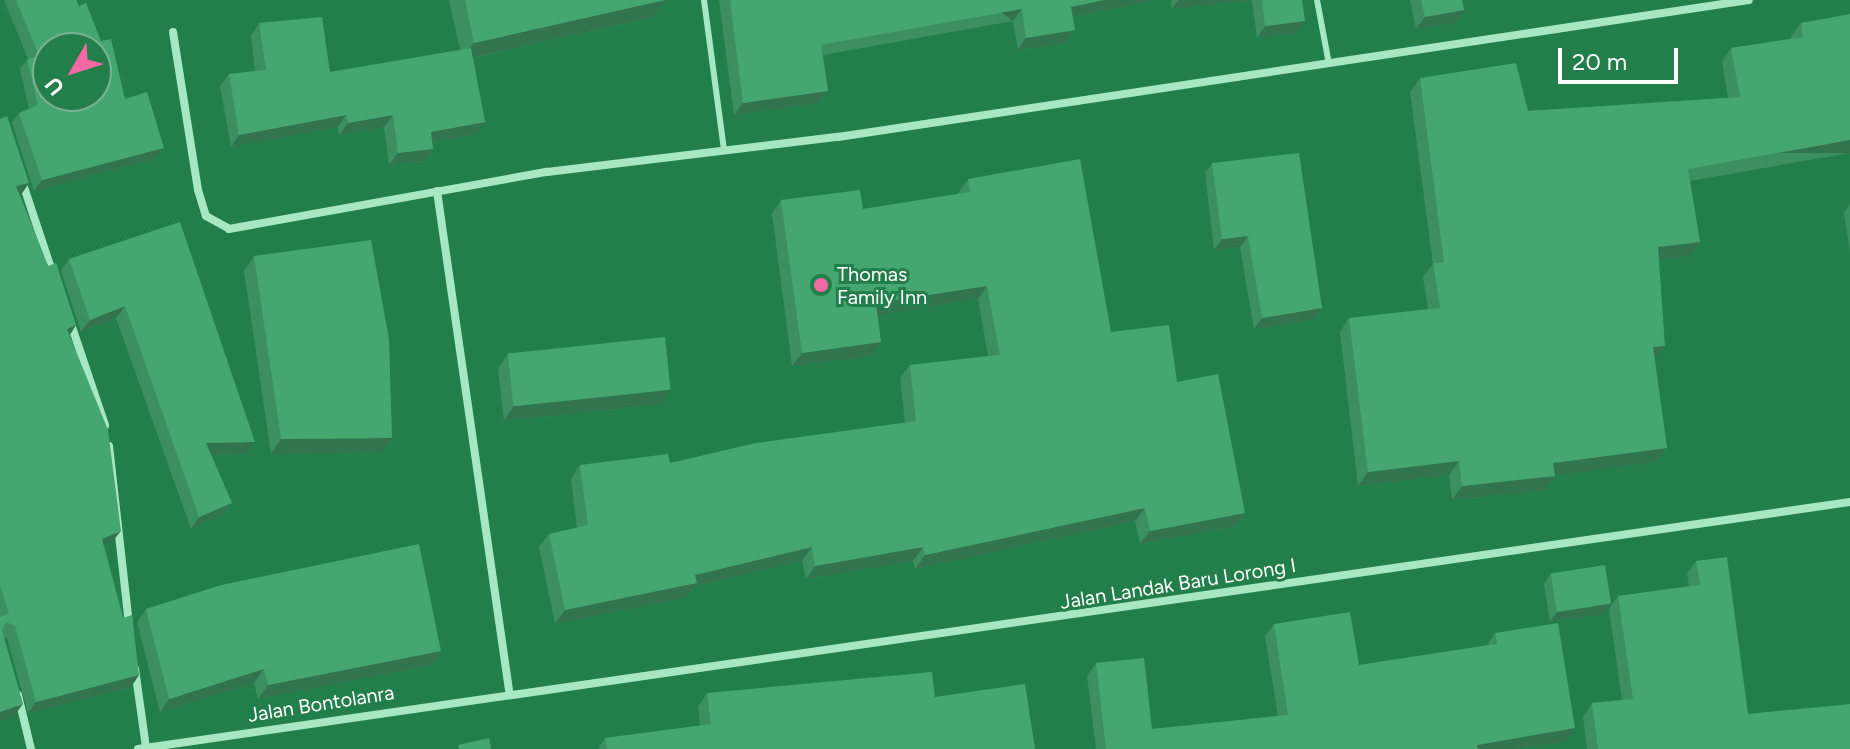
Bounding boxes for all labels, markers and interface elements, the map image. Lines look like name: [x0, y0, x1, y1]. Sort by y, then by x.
north arrow: [32, 32, 112, 112]
scale bar: [1562, 32, 1682, 82]
text: 20 m: [1572, 47, 1627, 76]
text: U: [39, 72, 70, 101]
place label: Thomas Family Inn: [837, 262, 927, 309]
marker: Thomas Family Inn: [812, 276, 830, 294]
street label: Jalan Landak Baru Lorong I: [1058, 553, 1298, 615]
street label: Jalan Bontolanra: [246, 681, 396, 727]

